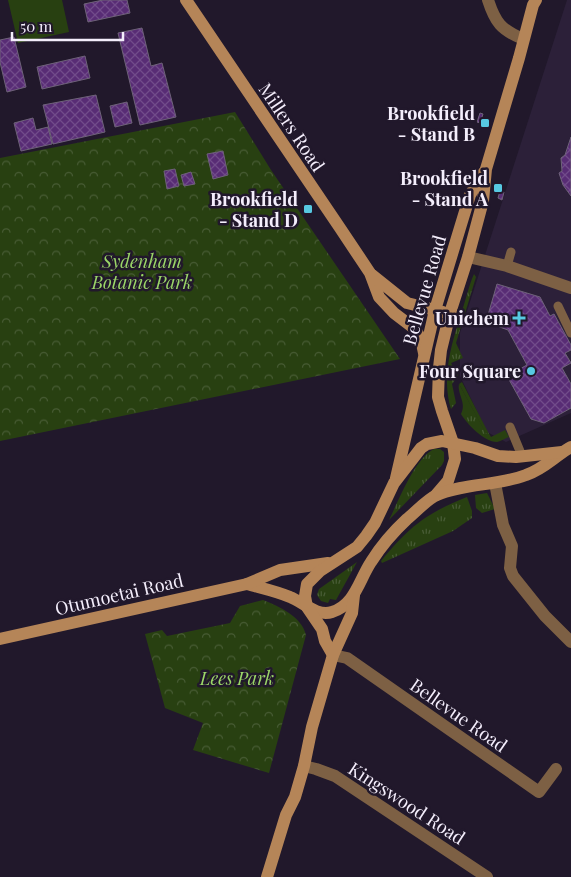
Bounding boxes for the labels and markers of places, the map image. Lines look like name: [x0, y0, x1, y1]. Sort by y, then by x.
place label: Brookfield - Stand B: [387, 101, 475, 146]
marker: Brookfield - Stand B: [479, 117, 491, 129]
place label: Brookfield - Stand A: [400, 166, 489, 211]
marker: Brookfield - Stand A: [492, 182, 504, 194]
place label: Brookfield - Stand D: [210, 187, 298, 232]
marker: Brookfield - Stand D: [302, 203, 314, 215]
place label: Unichem: [435, 306, 510, 330]
marker: Unichem: [513, 312, 525, 324]
place label: Four Square: [419, 359, 521, 383]
marker: Four Square: [525, 365, 537, 377]

